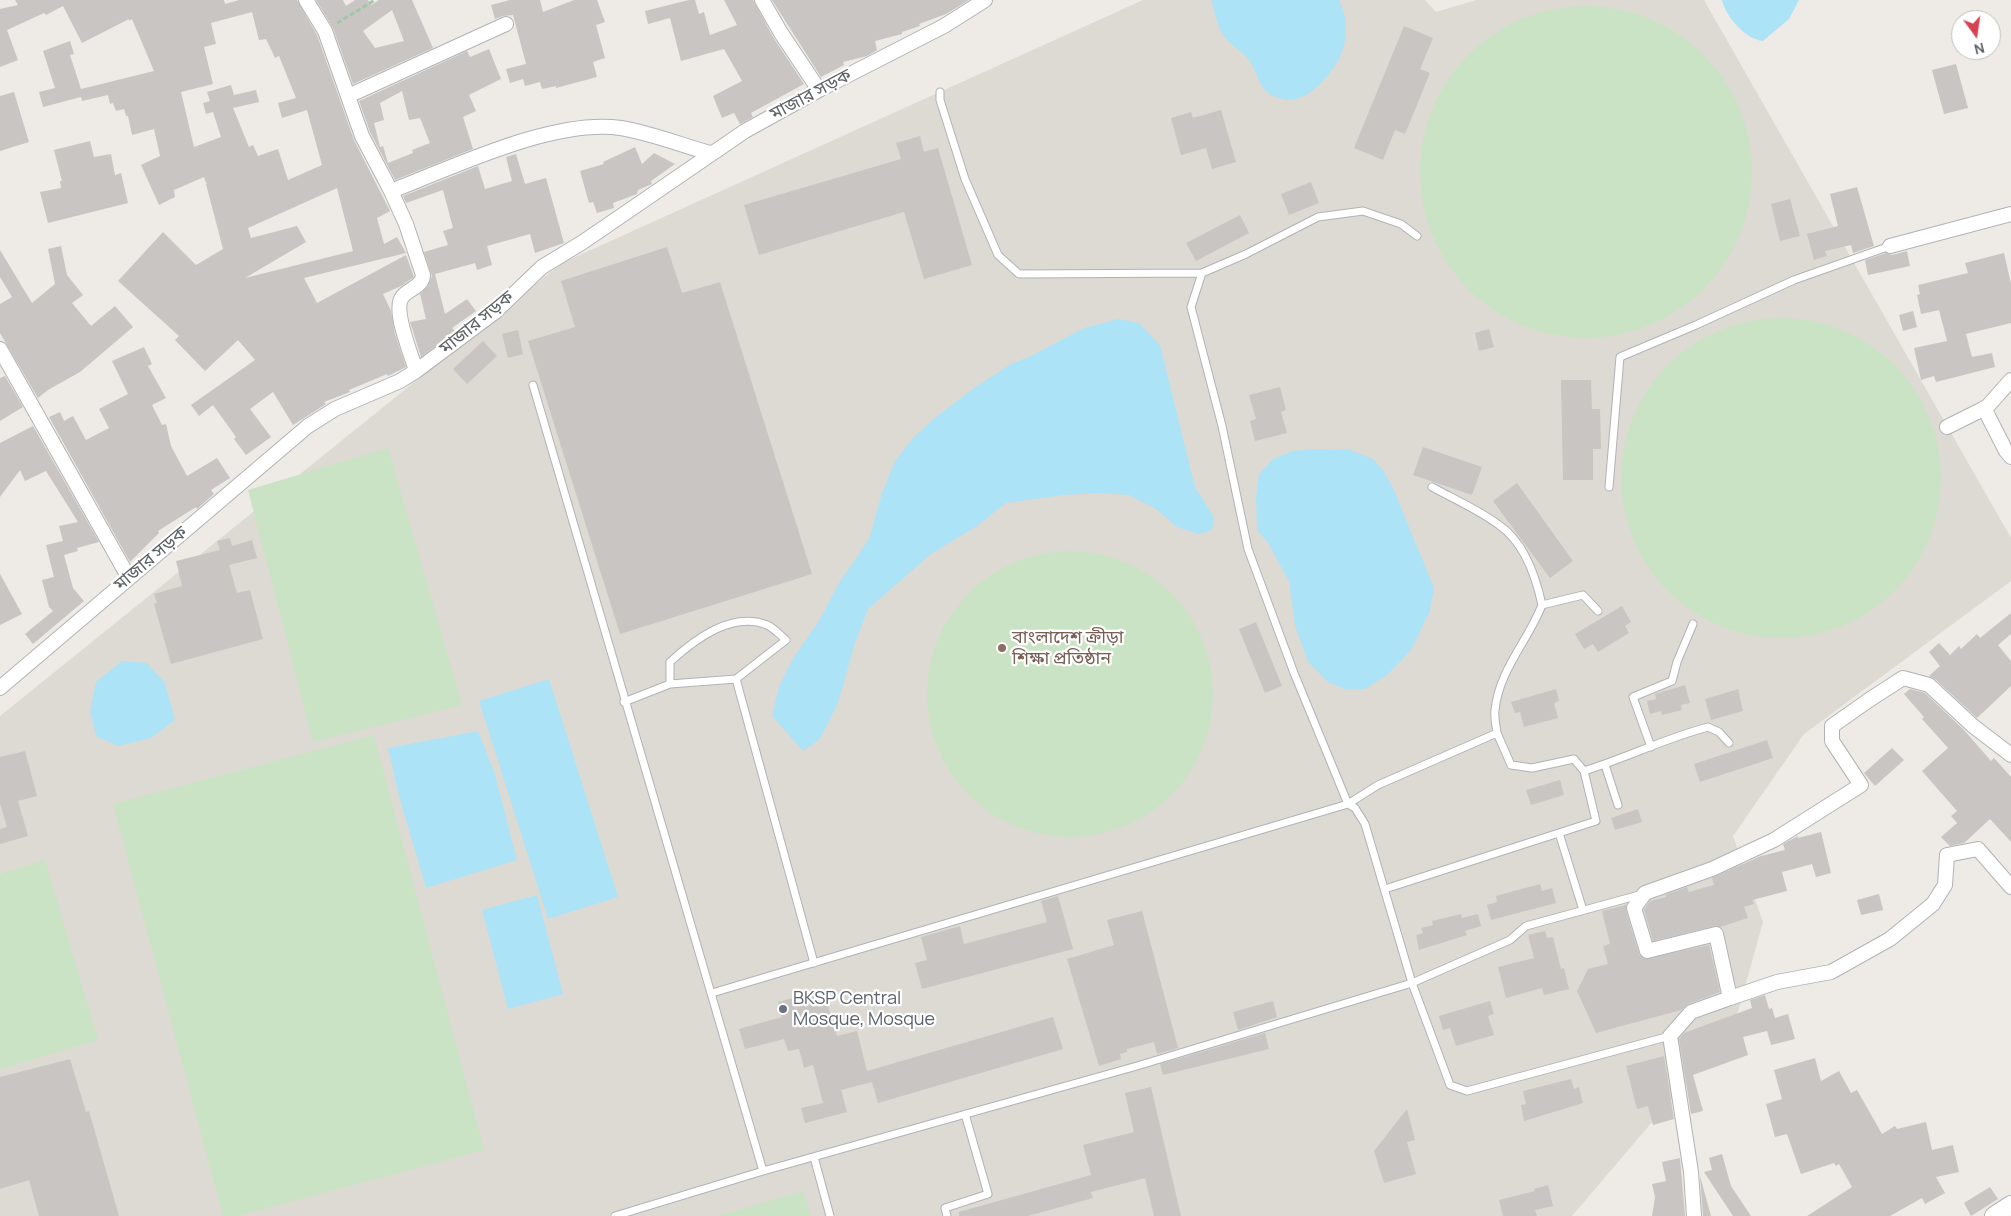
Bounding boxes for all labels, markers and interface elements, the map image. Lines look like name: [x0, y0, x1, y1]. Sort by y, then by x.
north arrow: [1951, 10, 2001, 60]
text: N: [1972, 39, 1987, 60]
street label: মাজার সড়ক: [767, 65, 855, 125]
street label: মাজার সড়ক: [436, 287, 518, 359]
street label: মাজার সড়ক: [110, 522, 192, 596]
place label: বাংলাদেশ ক্রীড়া শিক্ষা প্রতিষ্ঠান: [1012, 627, 1124, 670]
marker: বাংলাদেশ ক্রীড়া শিক্ষা প্রতিষ্ঠান: [996, 642, 1008, 654]
place label: BKSP Central Mosque, Mosque: [793, 988, 935, 1030]
marker: BKSP Central Mosque, Mosque: [777, 1003, 789, 1015]

